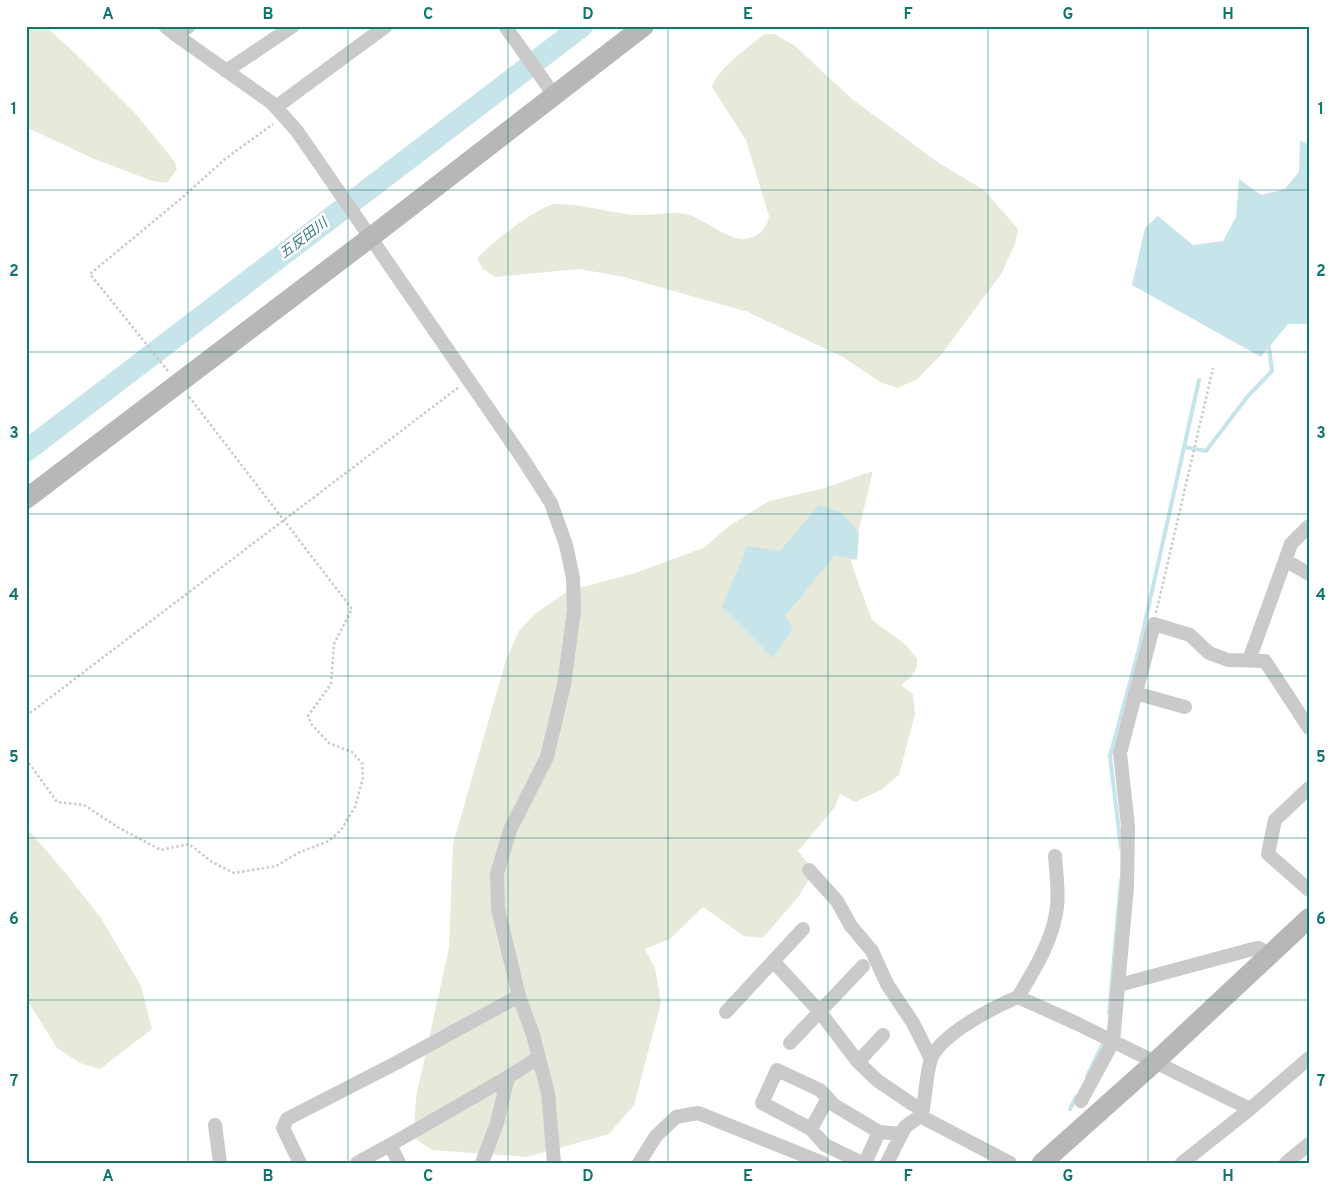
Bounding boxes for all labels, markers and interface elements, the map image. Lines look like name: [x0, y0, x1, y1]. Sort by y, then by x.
text: A: [102, 5, 114, 25]
text: B: [262, 5, 274, 25]
text: C: [423, 5, 433, 25]
text: D: [582, 5, 594, 25]
text: E: [743, 5, 753, 25]
text: F: [903, 5, 913, 25]
text: G: [1063, 5, 1073, 25]
text: H: [1222, 5, 1234, 25]
text: 1: [11, 100, 17, 120]
text: 1: [1318, 100, 1324, 120]
water label: 五反田川: [277, 214, 333, 263]
text: 2: [9, 262, 19, 282]
text: 2: [1316, 262, 1326, 282]
text: 3: [9, 424, 19, 444]
text: 3: [1316, 424, 1326, 444]
text: 4: [9, 586, 19, 606]
text: 4: [1316, 586, 1326, 606]
text: 5: [9, 748, 19, 768]
text: 5: [1316, 748, 1326, 768]
text: 6: [9, 910, 19, 930]
text: 6: [1316, 910, 1326, 930]
text: 7: [10, 1072, 18, 1092]
text: 7: [1317, 1072, 1325, 1092]
text: A: [102, 1167, 114, 1187]
text: B: [262, 1167, 274, 1187]
text: C: [423, 1167, 433, 1187]
text: D: [582, 1167, 594, 1187]
text: E: [743, 1167, 753, 1187]
text: F: [903, 1167, 913, 1187]
text: G: [1063, 1167, 1073, 1187]
text: H: [1222, 1167, 1234, 1187]

